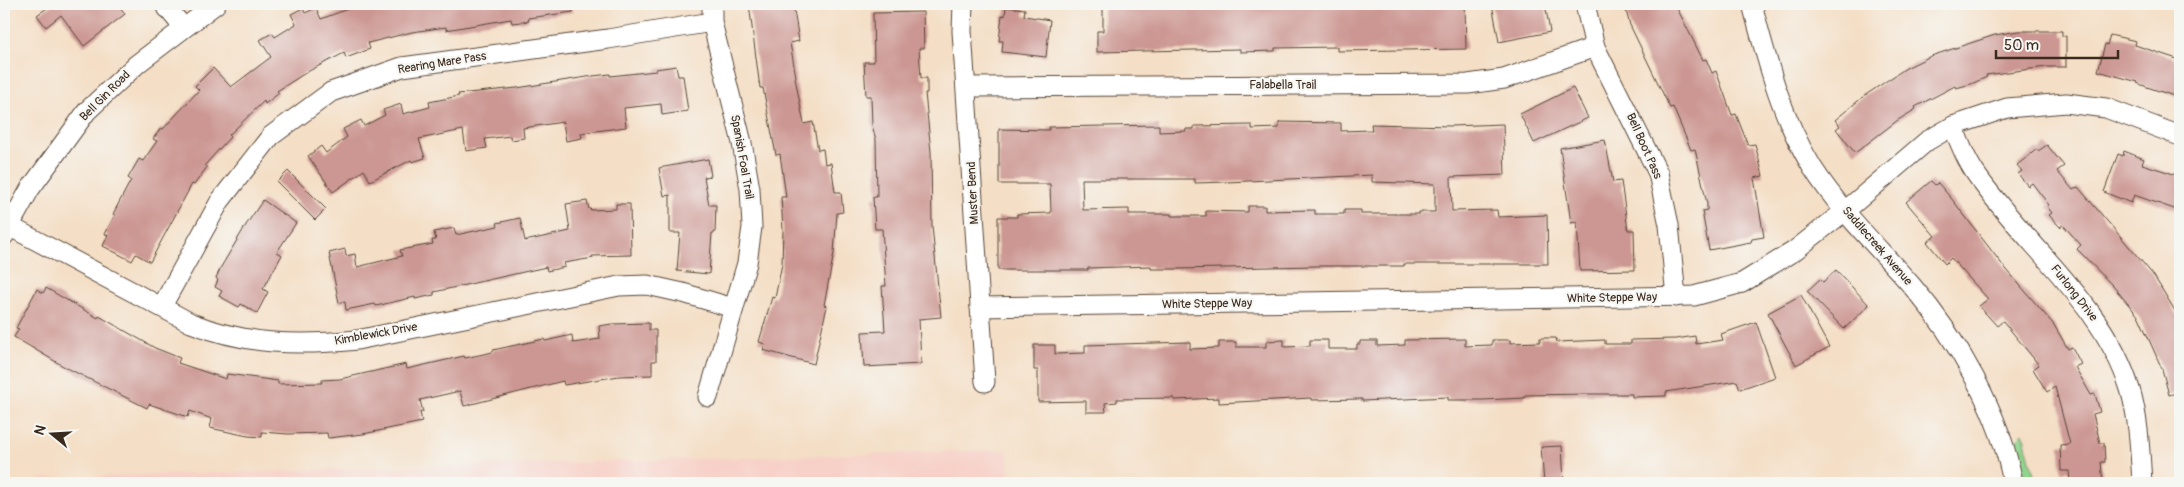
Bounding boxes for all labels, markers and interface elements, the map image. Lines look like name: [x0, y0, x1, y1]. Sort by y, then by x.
scale bar: [1996, 28, 2119, 60]
text: 50 m: [2004, 36, 2039, 55]
street label: Rearing Mare Pass: [397, 48, 488, 77]
street label: Bell Gin Road: [77, 68, 133, 124]
street label: Falabella Trail: [1249, 78, 1317, 93]
street label: Bell Boot Pass: [1623, 111, 1665, 182]
street label: Spanish Foal Trail: [727, 114, 757, 201]
street label: Muster Bend: [964, 161, 982, 225]
street label: Saddlecreek Avenue: [1839, 204, 1915, 289]
street label: Furlong Drive: [2047, 262, 2101, 324]
street label: White Steppe Way: [1567, 290, 1657, 306]
street label: White Steppe Way: [1162, 296, 1252, 312]
street label: Kimblewick Drive: [333, 319, 419, 349]
north arrow: [28, 410, 78, 460]
text: N: [31, 423, 50, 437]

